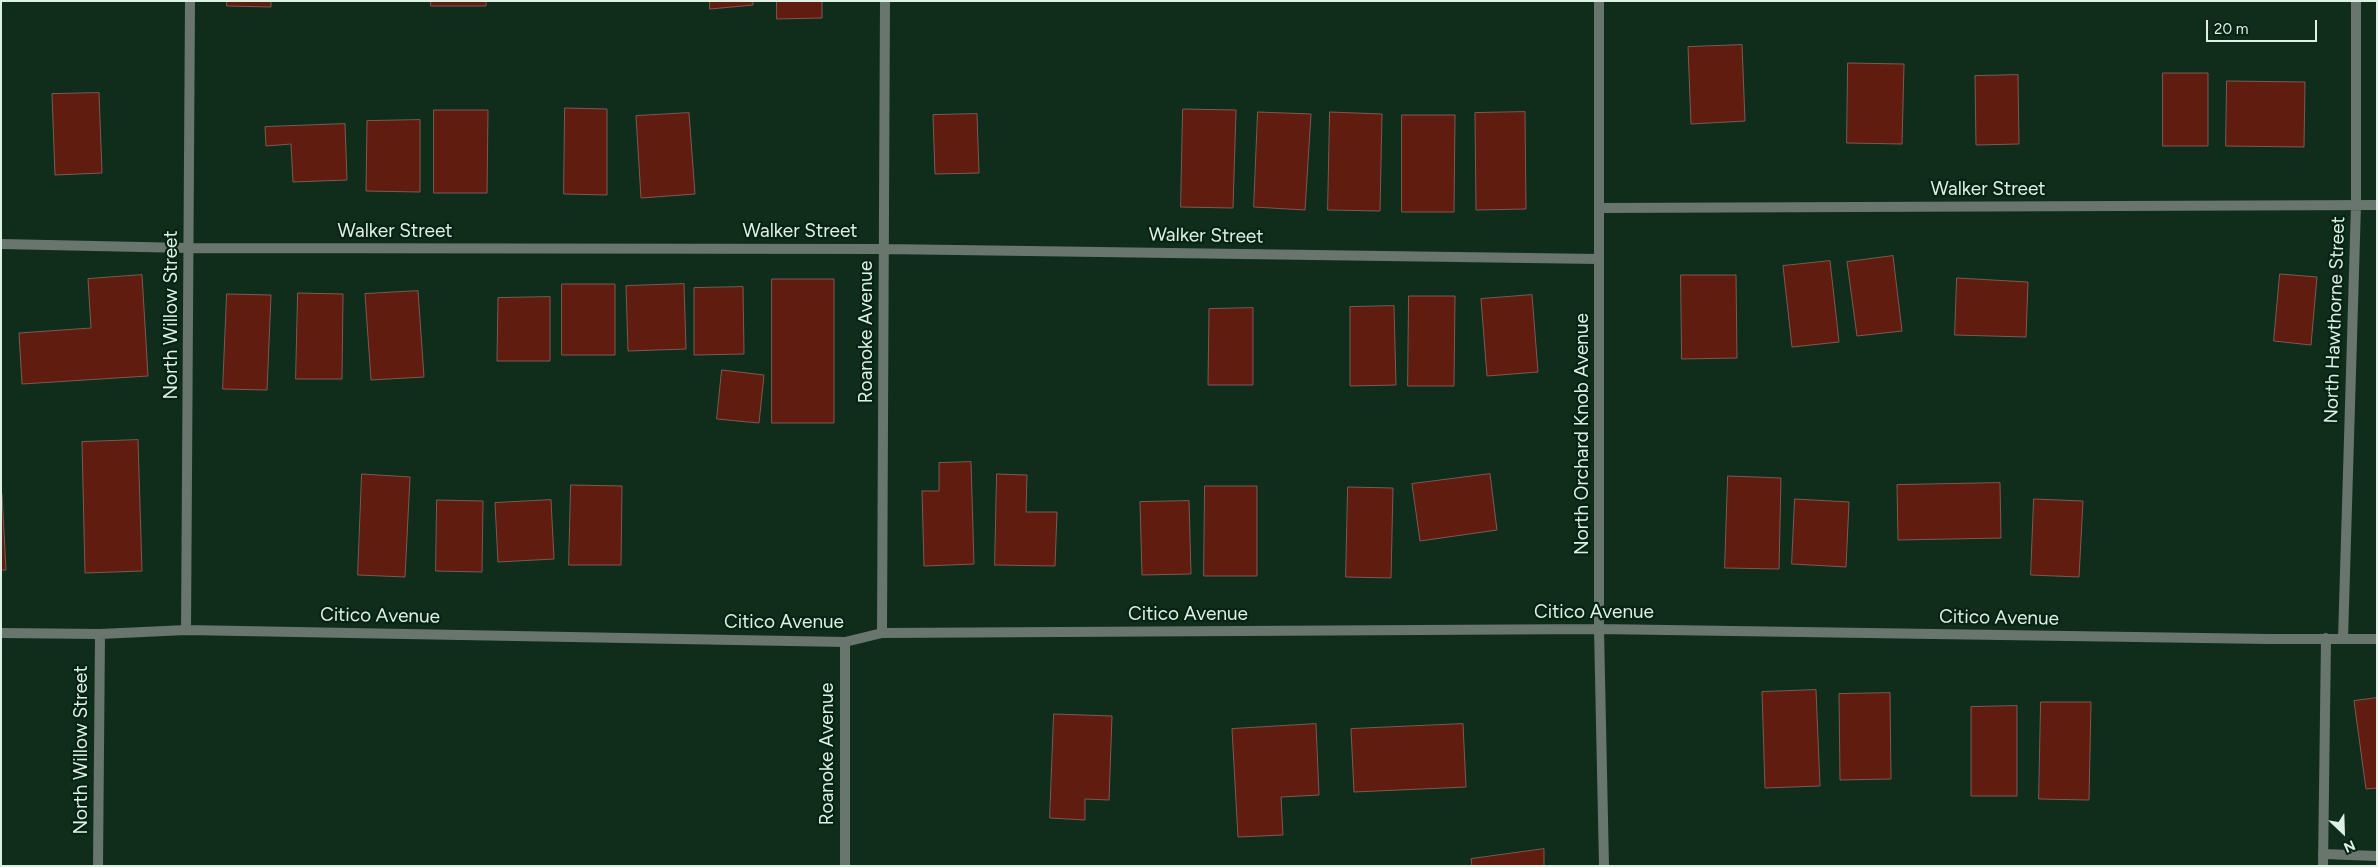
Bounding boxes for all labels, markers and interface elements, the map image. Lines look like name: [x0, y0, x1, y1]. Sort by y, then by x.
scale bar: [2208, 10, 2319, 42]
text: 20 m: [2214, 20, 2248, 38]
street label: Walker Street: [1930, 178, 2046, 200]
street label: North Hawthorne Street: [2320, 216, 2350, 424]
street label: Walker Street: [337, 220, 453, 242]
street label: Walker Street: [742, 220, 858, 242]
street label: Walker Street: [1148, 224, 1264, 248]
street label: North Willow Street: [160, 230, 182, 400]
street label: Roanoke Avenue: [855, 261, 877, 403]
street label: North Orchard Knob Avenue: [1571, 313, 1593, 555]
street label: Citico Avenue: [1534, 601, 1654, 623]
street label: Citico Avenue: [1128, 603, 1248, 625]
street label: Citico Avenue: [320, 604, 440, 628]
street label: Citico Avenue: [1939, 606, 2059, 630]
street label: Citico Avenue: [724, 611, 844, 633]
street label: North Willow Street: [70, 665, 92, 835]
street label: Roanoke Avenue: [816, 683, 838, 825]
north arrow: [2318, 807, 2368, 857]
text: N: [2341, 836, 2358, 856]

